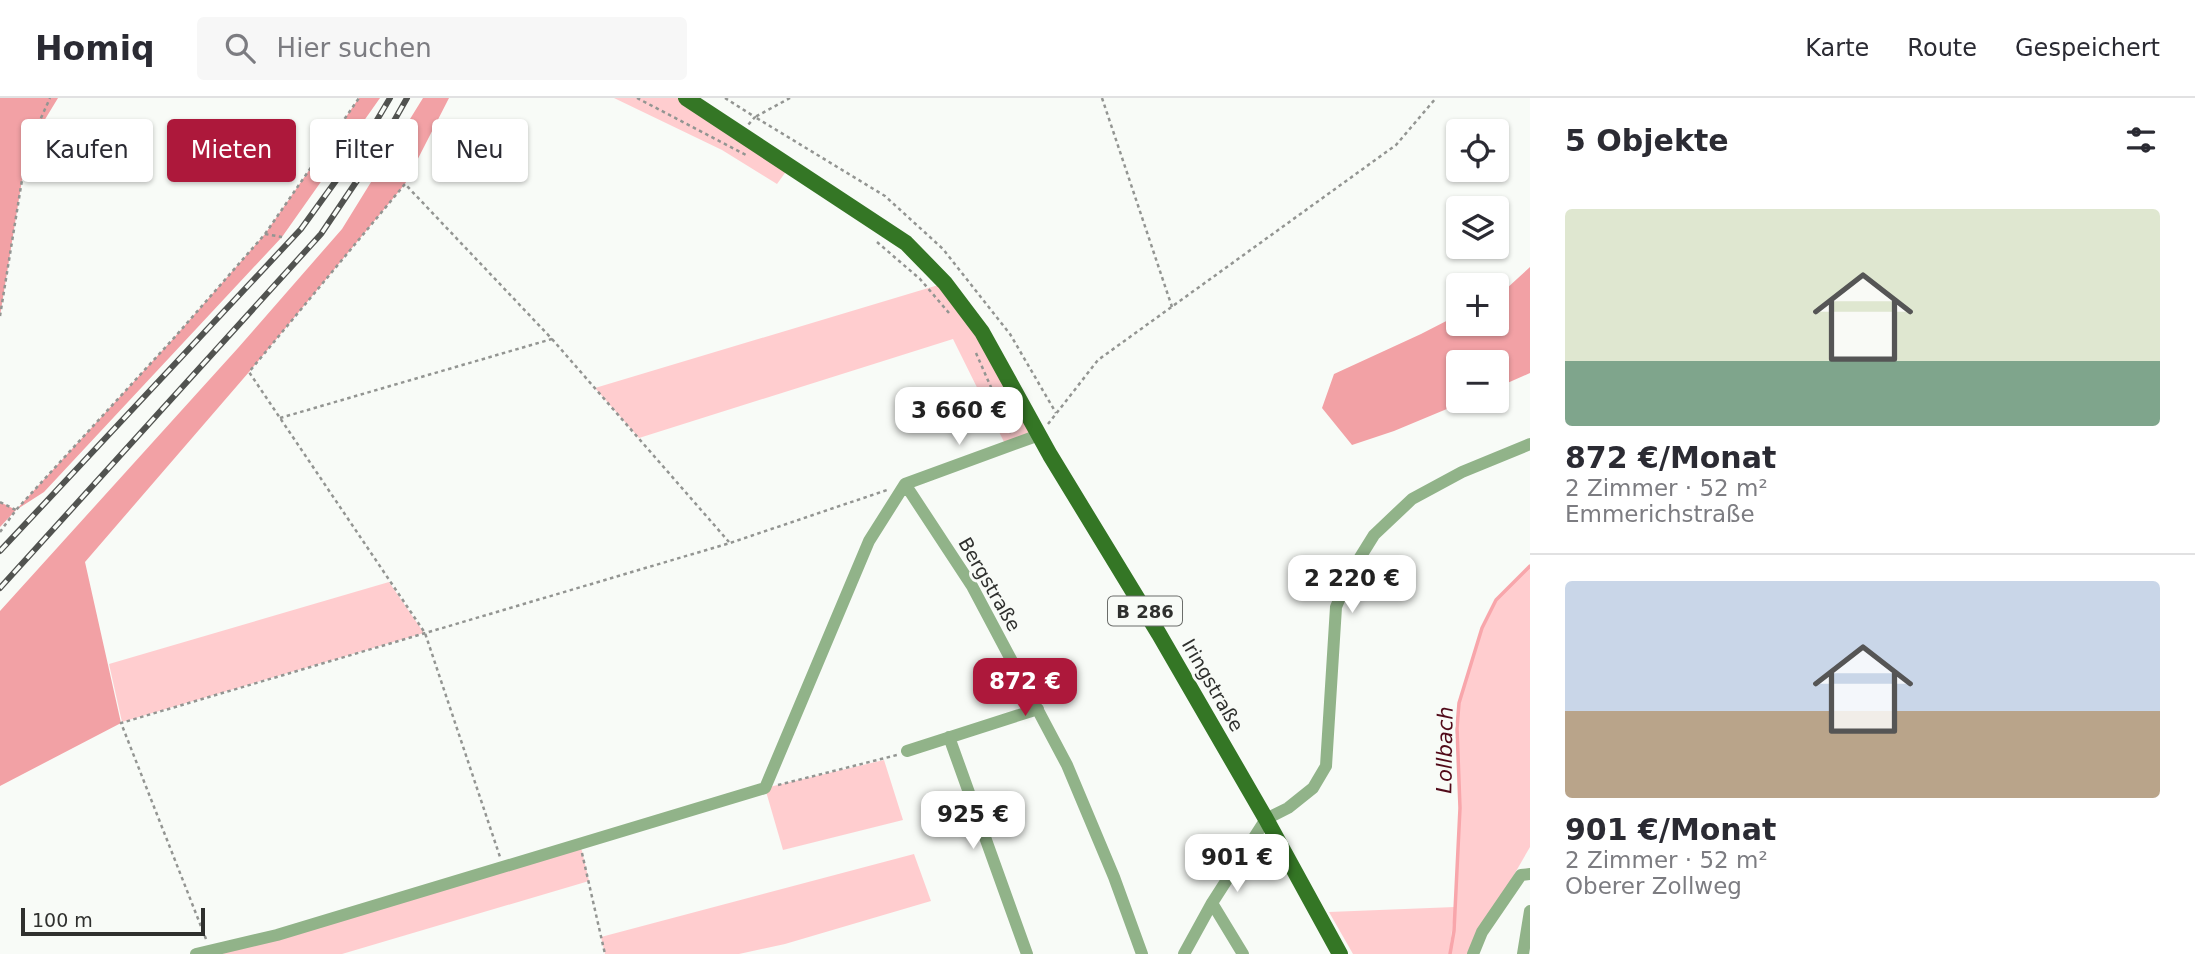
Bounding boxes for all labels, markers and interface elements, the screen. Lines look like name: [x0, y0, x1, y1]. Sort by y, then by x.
search box: [197, 17, 687, 80]
text: Homiq: [35, 29, 155, 68]
icon: search: [221, 29, 259, 67]
text: Hier suchen: [277, 33, 432, 63]
text: Karte: [1805, 34, 1869, 62]
text: Route: [1907, 34, 1977, 62]
text: Gespeichert: [2015, 34, 2160, 62]
chip: Kaufen: [21, 119, 153, 182]
chip: Mieten: [167, 119, 296, 182]
chip: Filter: [310, 119, 418, 182]
chip: Neu: [432, 119, 528, 182]
map controls: [1446, 119, 1509, 413]
button: locate: [1446, 119, 1509, 182]
icon: filters: [2122, 121, 2160, 159]
text: 5 Objekte: [1565, 123, 1729, 158]
button: layers: [1446, 196, 1509, 259]
icon: home: [1800, 254, 1926, 380]
button: +: [1446, 273, 1509, 336]
button: −: [1446, 350, 1509, 413]
pin: 3 660 €: [894, 388, 1024, 447]
text: 3 660 €: [911, 397, 1007, 423]
text: 872 €/Monat: [1565, 440, 1776, 475]
text: 2 Zimmer · 52 m²: [1565, 475, 1768, 501]
text: Emmerichstraße: [1565, 501, 1755, 527]
street label: Bergstraße: [954, 533, 1026, 635]
pin: 2 220 €: [1287, 556, 1417, 615]
text: 2 220 €: [1304, 565, 1400, 591]
road number: B 286: [1108, 597, 1182, 626]
icon: home: [1800, 626, 1926, 752]
street label: Iringstraße: [1178, 635, 1248, 735]
pin: 872 €: [976, 658, 1074, 718]
text: 872 €: [989, 668, 1061, 694]
water label: Lollbach: [1432, 706, 1458, 794]
pin: 925 €: [924, 792, 1022, 851]
text: 925 €: [937, 801, 1009, 827]
text: 901 €/Monat: [1565, 812, 1776, 847]
pin: 901 €: [1188, 834, 1286, 894]
text: 901 €: [1201, 844, 1273, 870]
text: 2 Zimmer · 52 m²: [1565, 847, 1768, 873]
text: Oberer Zollweg: [1565, 873, 1742, 899]
scale bar: [21, 905, 205, 937]
text: 100 m: [32, 909, 93, 931]

